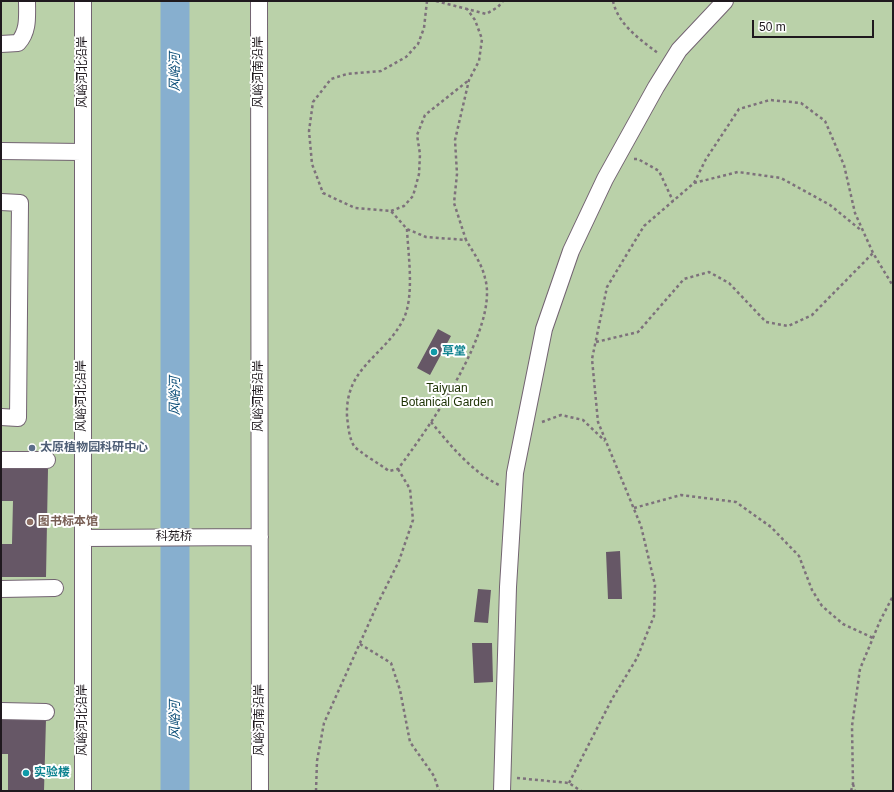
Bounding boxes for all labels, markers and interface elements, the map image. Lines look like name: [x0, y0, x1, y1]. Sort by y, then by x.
scale bar: [754, 12, 876, 38]
text: 50 m: [759, 20, 786, 34]
street label: 风峪河北沿岸: [76, 36, 90, 108]
street label: 风峪河南沿岸: [252, 36, 266, 108]
water label: 风峪河: [167, 53, 183, 91]
place label: 草堂: [442, 345, 466, 359]
marker: 草堂: [429, 347, 439, 357]
street label: 风峪河北沿岸: [75, 360, 89, 432]
street label: 风峪河南沿岸: [252, 360, 266, 432]
water label: 风峪河: [167, 377, 183, 415]
park label: Taiyuan Botanical Garden: [401, 382, 493, 410]
place label: 太原植物园科研中心: [40, 441, 148, 455]
marker: 太原植物园科研中心: [27, 443, 37, 453]
place label: 图书标本馆: [38, 515, 98, 529]
marker: 图书标本馆: [25, 517, 35, 527]
street label: 科苑桥: [156, 530, 192, 544]
street label: 风峪河北沿岸: [76, 684, 90, 756]
street label: 风峪河南沿岸: [253, 684, 267, 756]
water label: 风峪河: [167, 701, 183, 739]
place label: 实验楼: [34, 766, 70, 780]
marker: 实验楼: [21, 768, 31, 778]

